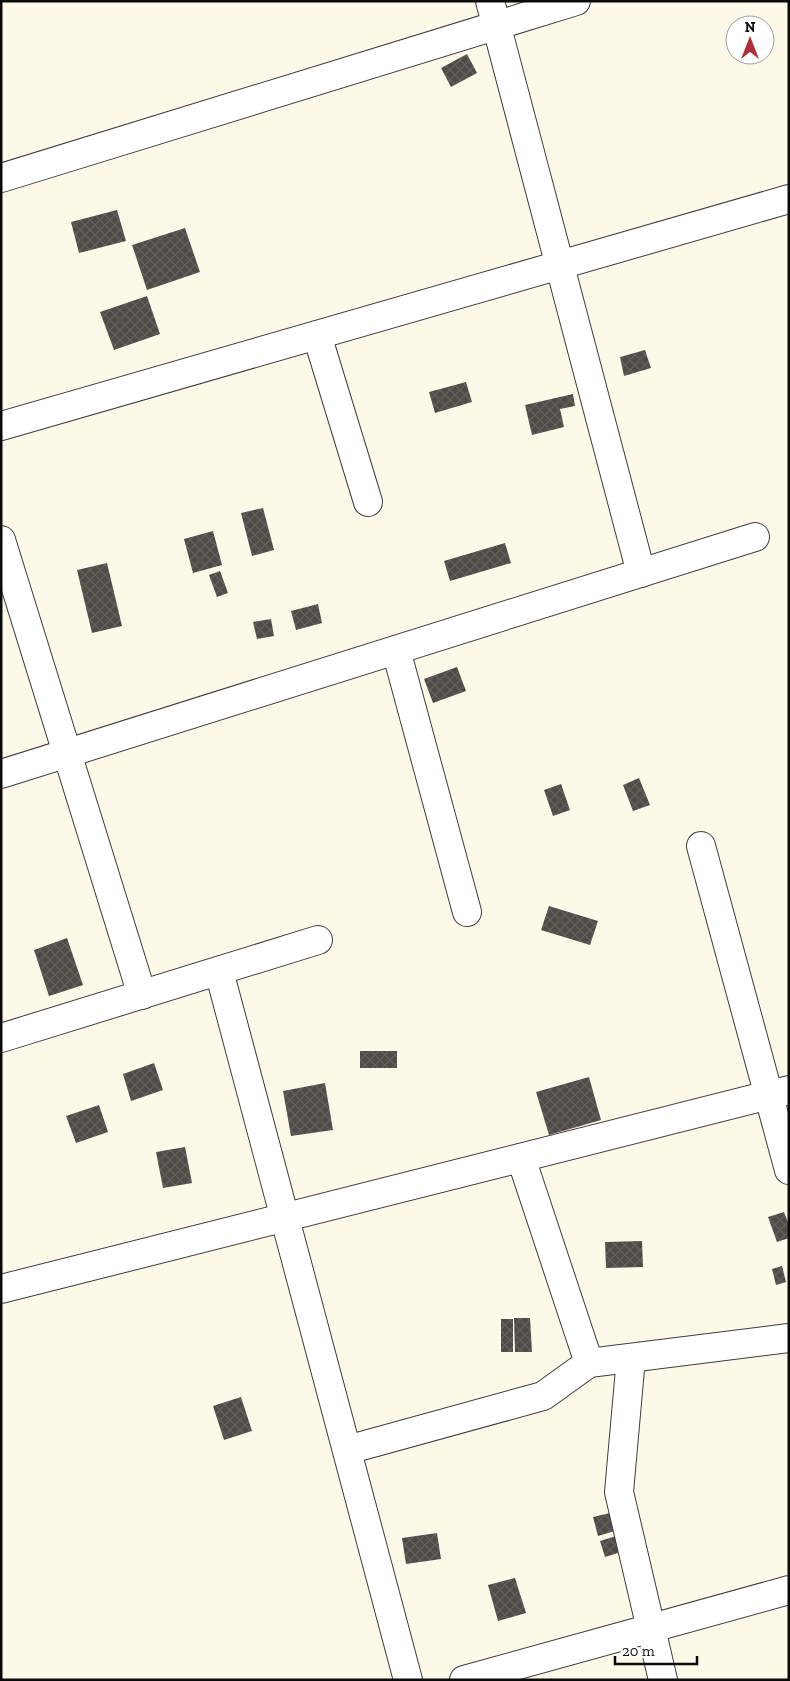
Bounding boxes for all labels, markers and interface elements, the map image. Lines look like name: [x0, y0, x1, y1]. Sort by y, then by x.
north arrow: [725, 15, 775, 65]
text: N: [745, 19, 756, 36]
scale bar: [615, 1634, 698, 1666]
text: 20 m: [622, 1642, 655, 1660]

